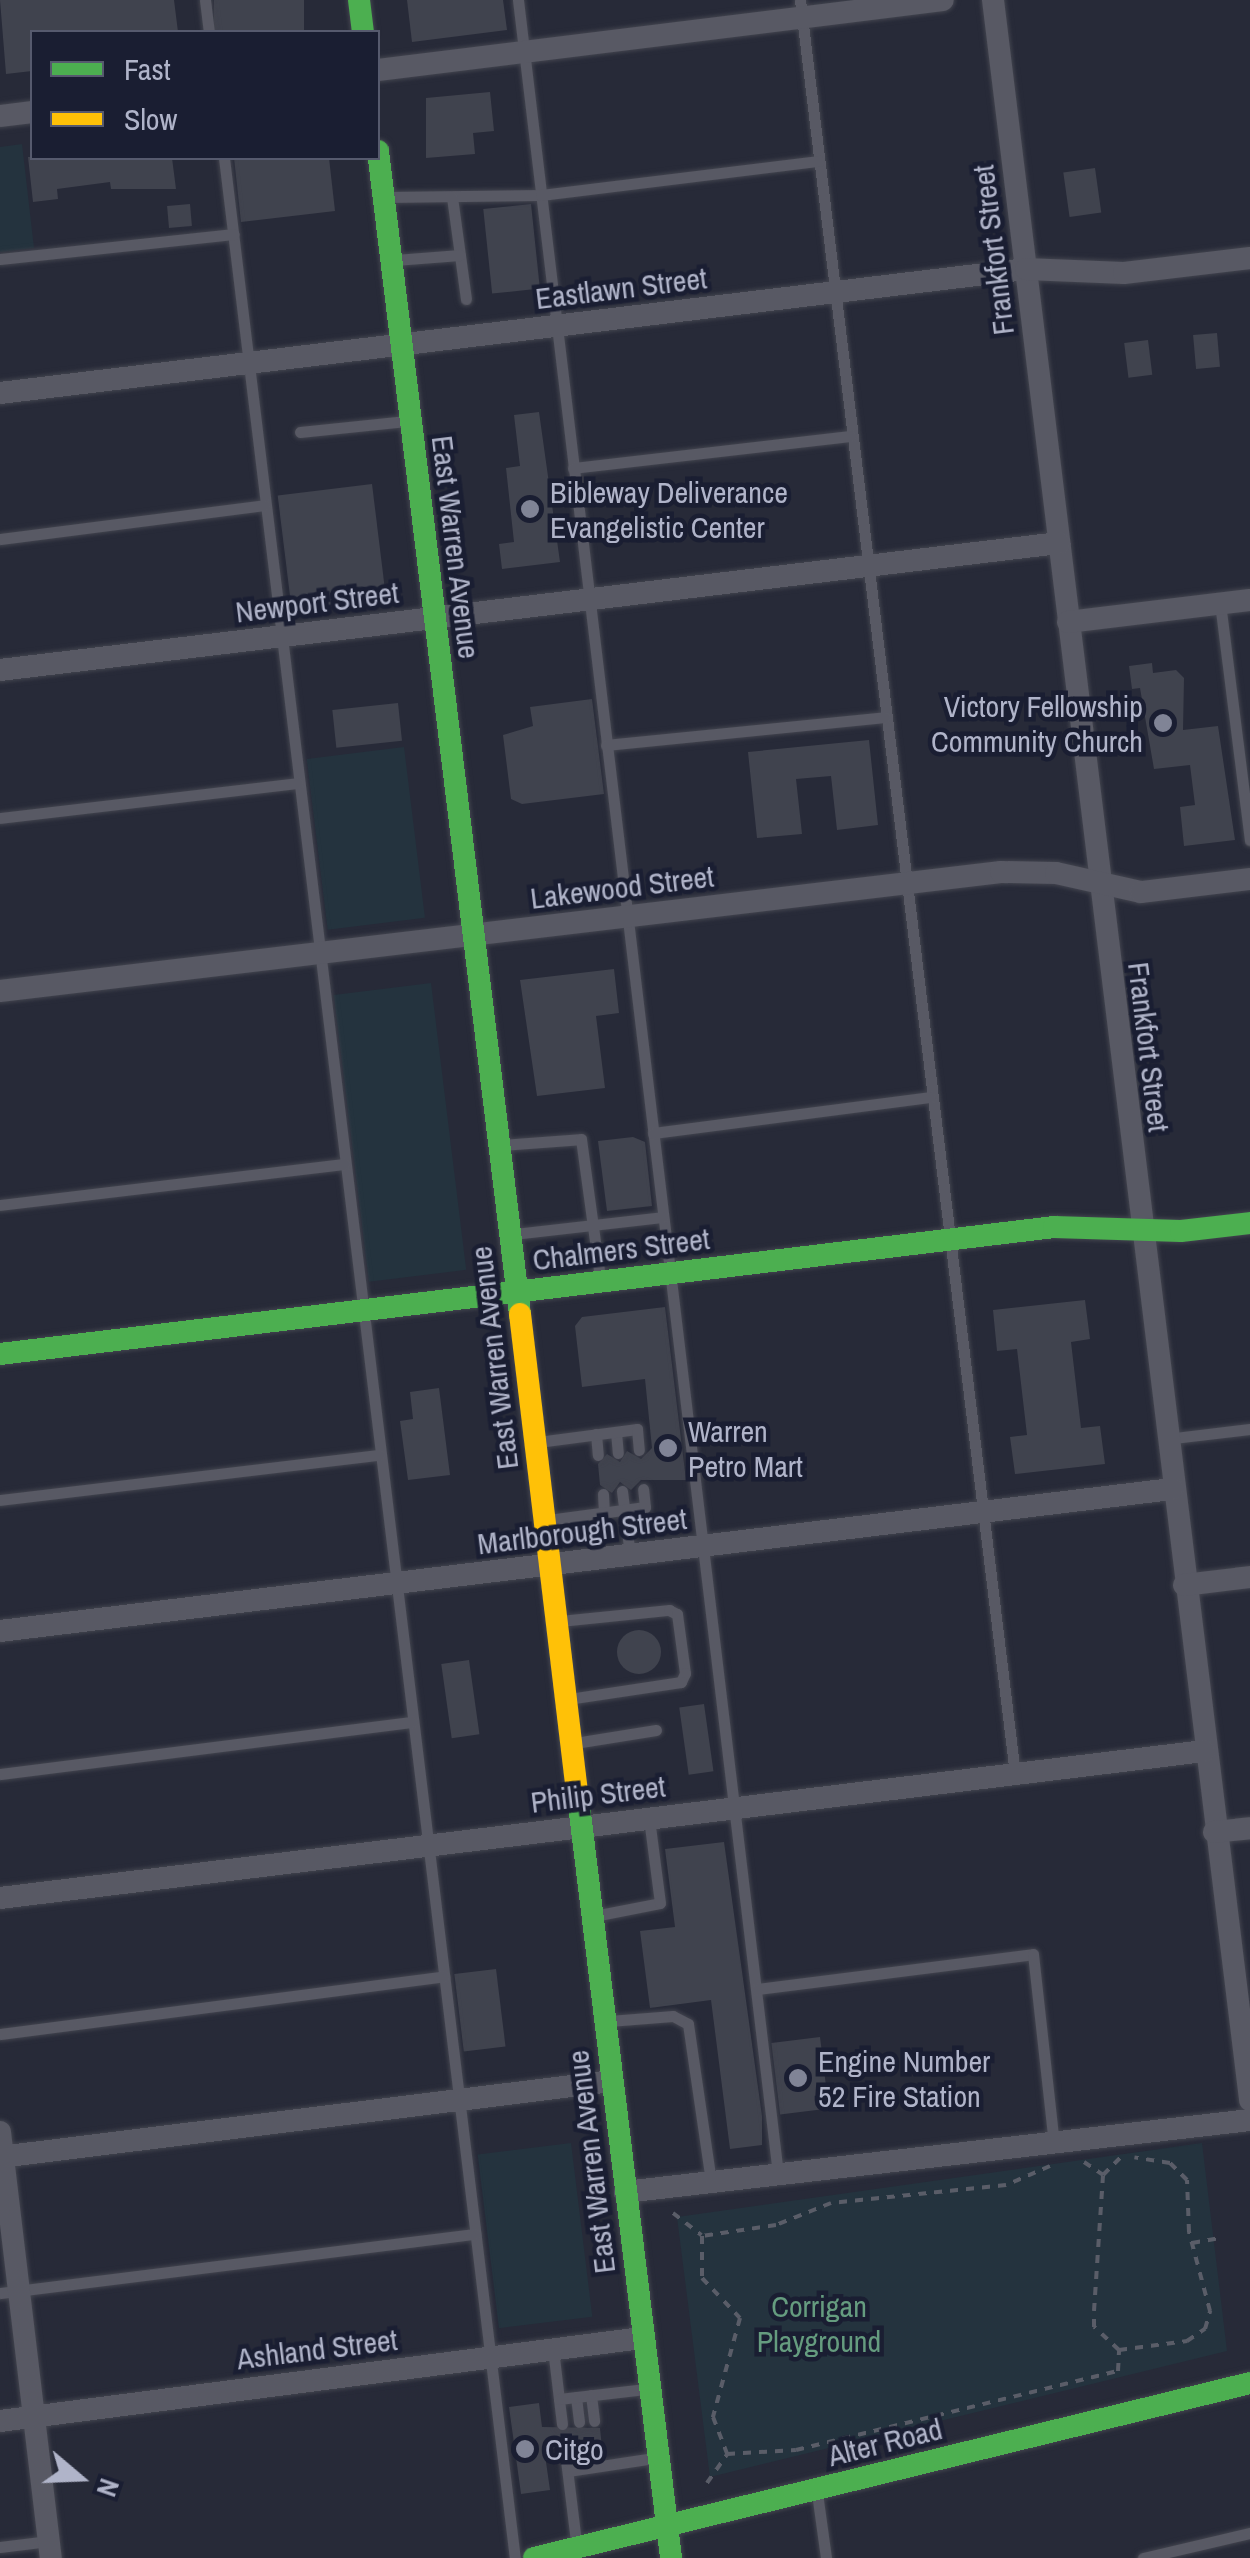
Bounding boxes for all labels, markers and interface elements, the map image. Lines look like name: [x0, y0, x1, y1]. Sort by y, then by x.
legend: [30, 30, 380, 160]
text: Fast: [124, 49, 171, 89]
text: Slow: [124, 99, 177, 139]
street label: Frankfort Street: [965, 163, 1021, 337]
street label: Eastlawn Street: [533, 260, 709, 316]
street label: East Warren Avenue: [424, 433, 488, 661]
place label: Bibleway Deliverance Evangelistic Center: [550, 474, 788, 544]
marker: Bibleway Deliverance Evangelistic Center: [519, 498, 541, 520]
street label: Newport Street: [233, 574, 401, 630]
place label: Victory Fellowship Community Church: [931, 688, 1143, 758]
marker: Victory Fellowship Community Church: [1152, 712, 1174, 734]
street label: Lakewood Street: [528, 858, 716, 916]
street label: Frankfort Street: [1121, 960, 1177, 1134]
street label: Chalmers Street: [531, 1220, 711, 1278]
street label: East Warren Avenue: [462, 1244, 526, 1472]
place label: Warren Petro Mart: [688, 1413, 803, 1484]
marker: Warren Petro Mart: [657, 1437, 679, 1459]
street label: Marlborough Street: [475, 1500, 689, 1562]
street label: Philip Street: [529, 1768, 667, 1820]
place label: Engine Number 52 Fire Station: [818, 2043, 990, 2114]
street label: East Warren Avenue: [559, 2048, 623, 2276]
marker: Engine Number 52 Fire Station: [787, 2067, 809, 2089]
park label: Corrigan Playground: [757, 2288, 881, 2358]
street label: Ashland Street: [235, 2321, 399, 2377]
street label: Alter Road: [824, 2410, 946, 2474]
north arrow: [30, 2428, 130, 2528]
place label: Citgo: [545, 2431, 604, 2467]
marker: Citgo: [514, 2438, 536, 2460]
text: N: [88, 2474, 129, 2502]

